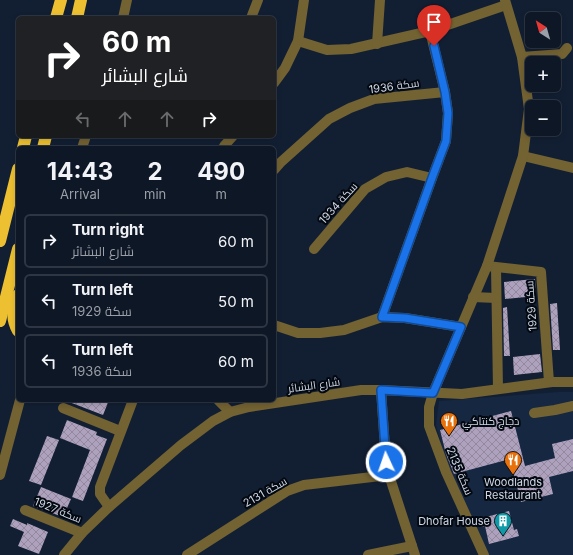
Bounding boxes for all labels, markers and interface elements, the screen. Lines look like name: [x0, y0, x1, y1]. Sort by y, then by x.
pin: [417, 5, 451, 46]
icon: arrive: [423, 11, 445, 33]
north arrow: [525, 12, 561, 48]
map controls: [525, 12, 561, 136]
text: 60 m: [102, 25, 171, 59]
icon: right: [36, 32, 88, 84]
button: +: [525, 56, 561, 92]
text: شارع البشائر: [102, 65, 188, 86]
street label: سكة 1936: [368, 76, 420, 96]
button: −: [525, 100, 561, 136]
icon: left: [72, 108, 94, 130]
icon: ahead: [114, 108, 136, 130]
icon: ahead: [156, 108, 178, 130]
icon: right: [198, 108, 220, 130]
text: 14:43: [47, 157, 113, 186]
text: 2: [148, 157, 163, 186]
text: 490: [197, 157, 245, 186]
street label: سكة 1934: [316, 179, 360, 227]
text: Arrival: [60, 186, 100, 202]
text: min: [144, 186, 166, 202]
text: m: [215, 186, 227, 202]
text: Turn right: [72, 220, 144, 239]
icon: right: [38, 230, 60, 252]
text: 60 m: [218, 232, 254, 251]
text: شارع البشائر: [72, 243, 134, 259]
text: Turn left: [72, 280, 133, 299]
street label: سكة 1929: [522, 280, 540, 332]
icon: left: [38, 290, 60, 312]
text: 50 m: [218, 292, 254, 311]
text: سكة 1929: [72, 303, 132, 319]
text: Turn left: [72, 340, 133, 359]
icon: left: [38, 350, 60, 372]
text: 60 m: [218, 352, 254, 371]
text: سكة 1936: [72, 363, 132, 379]
street label: شارع البشائر: [286, 374, 341, 397]
restaurant icon: دجاج كنتاكي: [439, 411, 459, 436]
place label: دجاج كنتاكي: [462, 414, 519, 430]
position arrow: [365, 441, 407, 483]
street label: سكة 2135: [444, 445, 476, 497]
restaurant icon: Woodlands Restaurant: [503, 450, 523, 475]
street label: سكة 2131: [241, 474, 289, 510]
place label: Woodlands Restaurant: [484, 475, 542, 502]
street label: سكة 1927: [32, 494, 84, 526]
building icon: Dhofar House: [493, 511, 513, 536]
place label: Dhofar House: [418, 514, 490, 528]

